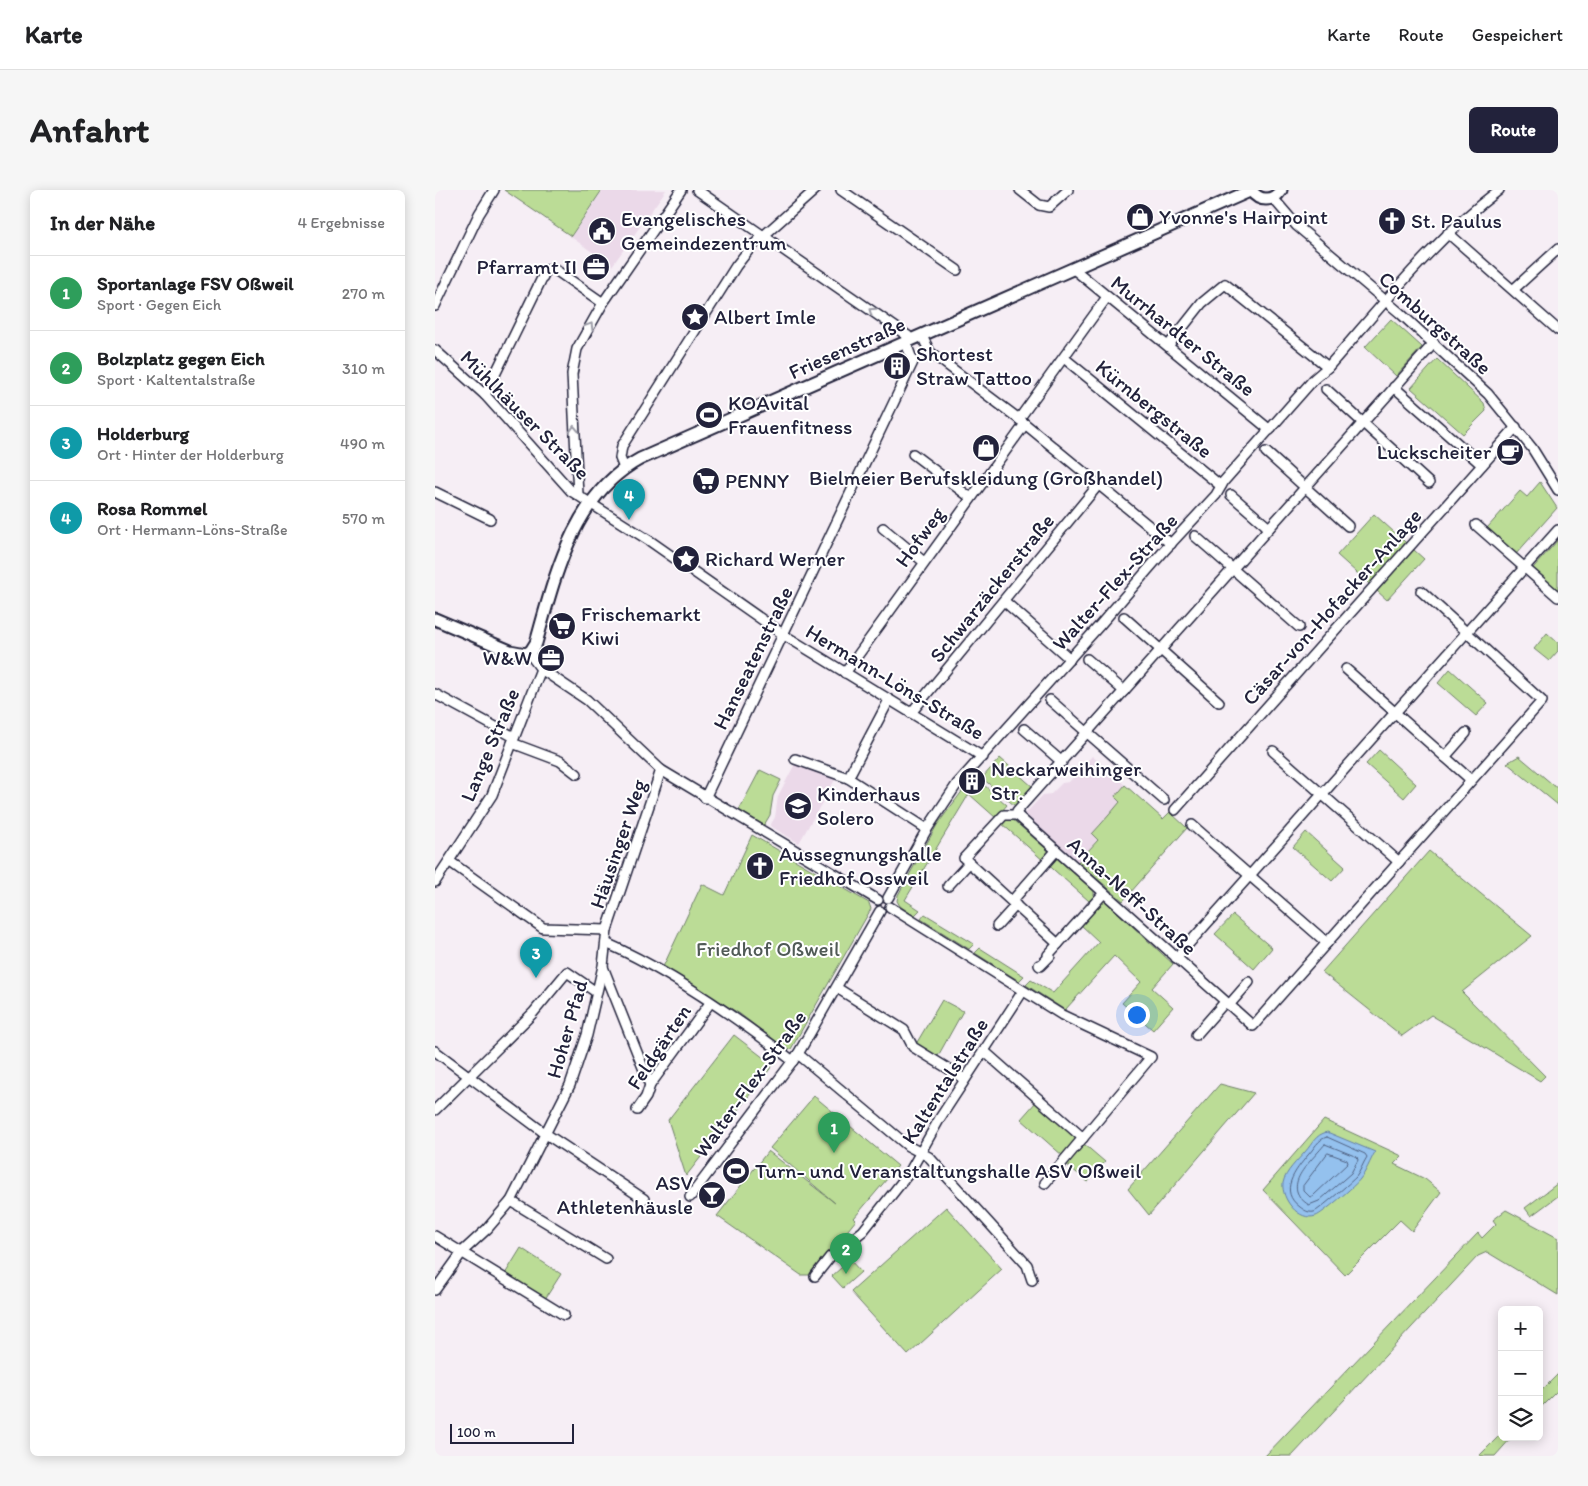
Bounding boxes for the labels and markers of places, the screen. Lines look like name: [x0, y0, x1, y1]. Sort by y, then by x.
shop icon: Yvonne's Hairpoint: [1125, 202, 1155, 232]
place label: Yvonne's Hairpoint: [1159, 204, 1328, 229]
place label: Evangelisches Gemeindezentrum: [621, 206, 787, 255]
church icon: St. Paulus: [1377, 206, 1407, 236]
place label: St. Paulus: [1411, 208, 1502, 233]
public building icon: Evangelisches Gemeindezentrum: [587, 216, 617, 246]
office icon: Pfarramt II: [581, 252, 611, 282]
place label: Pfarramt II: [476, 254, 577, 279]
place icon: Albert Imle: [680, 302, 710, 332]
place label: Albert Imle: [714, 304, 816, 329]
place label: Shortest Straw Tattoo: [916, 341, 1032, 390]
building icon: Shortest Straw Tattoo: [882, 351, 912, 381]
place label: KOAvital Frauenfitness: [728, 390, 853, 439]
sports icon: KOAvital Frauenfitness: [694, 400, 724, 430]
shop icon: Bielmeier Berufskleidung (Großhandel): [971, 433, 1001, 463]
cafe icon: Luckscheiter: [1495, 437, 1525, 467]
place label: Luckscheiter: [1377, 439, 1492, 464]
place label: Bielmeier Berufskleidung (Großhandel): [809, 465, 1163, 490]
supermarket icon: PENNY: [691, 466, 721, 496]
place label: PENNY: [725, 468, 789, 493]
pin: 4: [613, 479, 645, 520]
place icon: Richard Werner: [671, 544, 701, 574]
place label: Richard Werner: [705, 546, 846, 571]
place label: Frischemarkt Kiwi: [581, 601, 701, 650]
supermarket icon: Frischemarkt Kiwi: [547, 611, 577, 641]
office icon: W&W: [536, 643, 566, 673]
place label: W&W: [483, 645, 532, 670]
place label: Neckarweihinger Str.: [991, 756, 1141, 805]
building icon: Neckarweihinger Str.: [957, 766, 987, 796]
place label: Kinderhaus Solero: [817, 781, 920, 830]
school or university icon: Kinderhaus Solero: [783, 791, 813, 821]
place label: Aussegnungshalle Friedhof Ossweil: [779, 841, 942, 890]
church icon: Aussegnungshalle Friedhof Ossweil: [745, 851, 775, 881]
pin: 3: [520, 937, 552, 978]
pin: 1: [818, 1112, 850, 1153]
sports icon: Turn- und Veranstaltungshalle ASV Oßweil: [721, 1156, 751, 1186]
place label: Turn- und Veranstaltungshalle ASV Oßweil: [755, 1158, 1141, 1183]
place label: ASV Athletenhäusle: [557, 1170, 694, 1219]
bar icon: ASV Athletenhäusle: [697, 1180, 727, 1210]
pin: 2: [830, 1233, 862, 1274]

